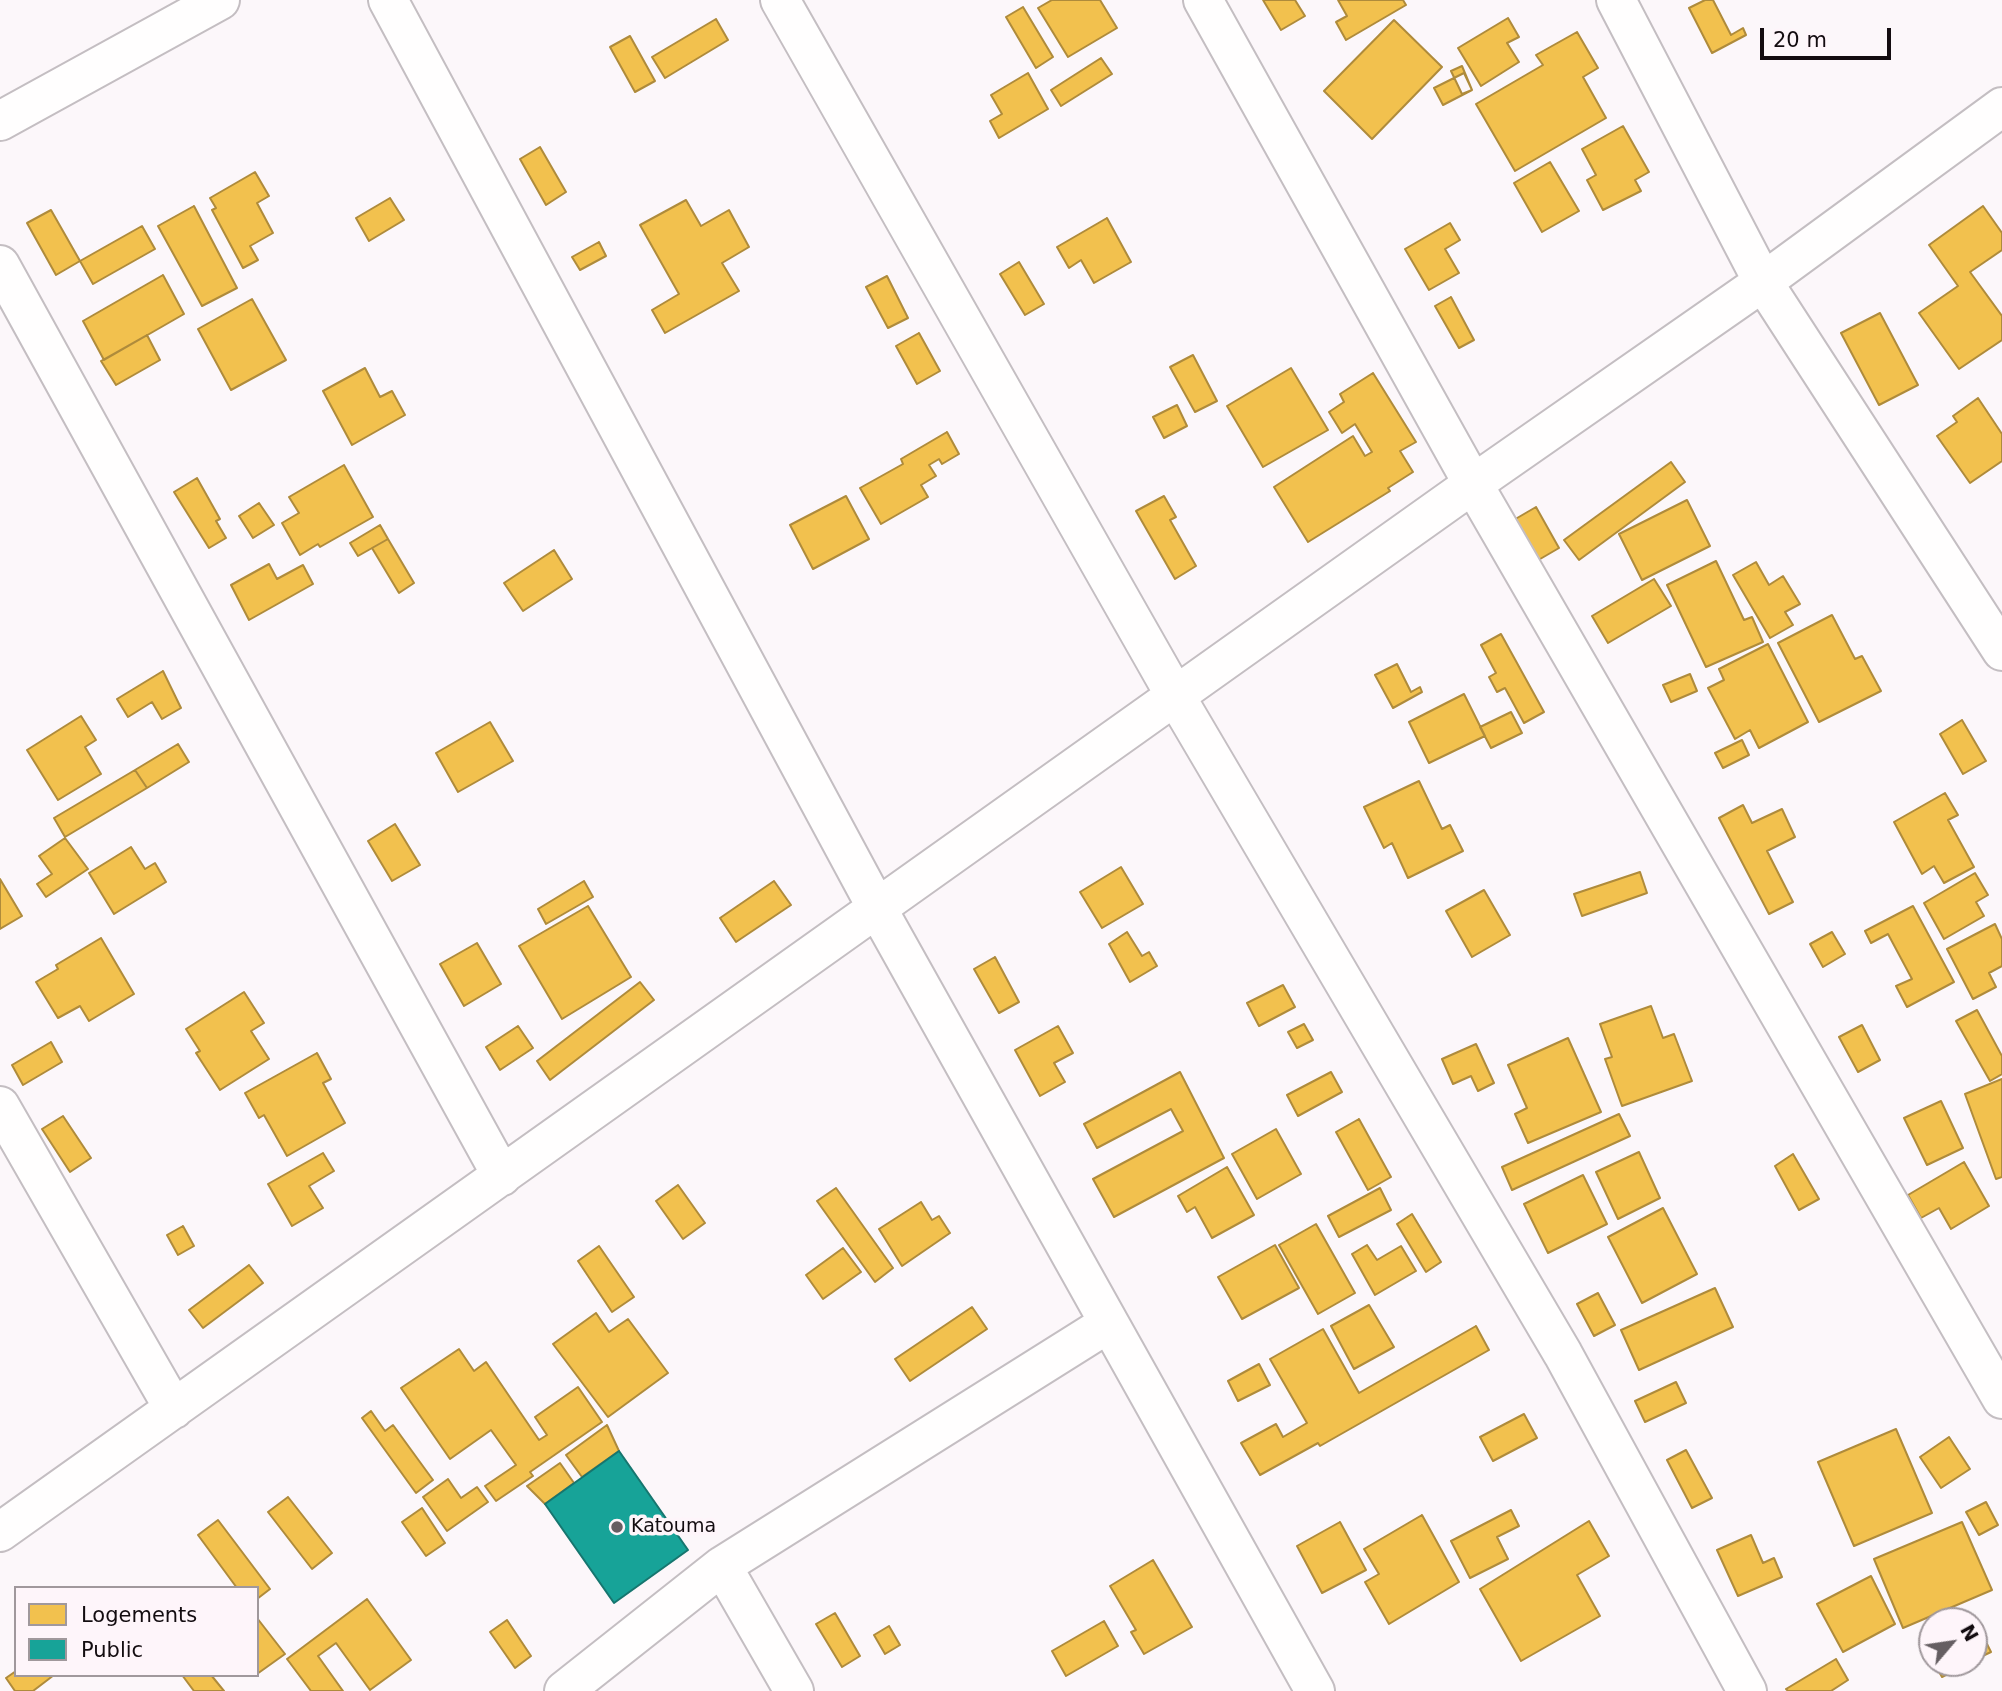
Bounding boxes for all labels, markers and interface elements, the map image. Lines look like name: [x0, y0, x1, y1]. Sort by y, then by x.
scale bar: [1764, 14, 1895, 58]
text: 20 m: [1773, 28, 1827, 52]
place label: Katouma: [631, 1516, 716, 1538]
marker: Katouma: [609, 1519, 625, 1535]
legend: [14, 1586, 259, 1677]
text: Logements: [81, 1603, 197, 1627]
north arrow: [1918, 1607, 1988, 1677]
text: N: [1956, 1620, 1983, 1645]
text: Public: [81, 1638, 143, 1662]

